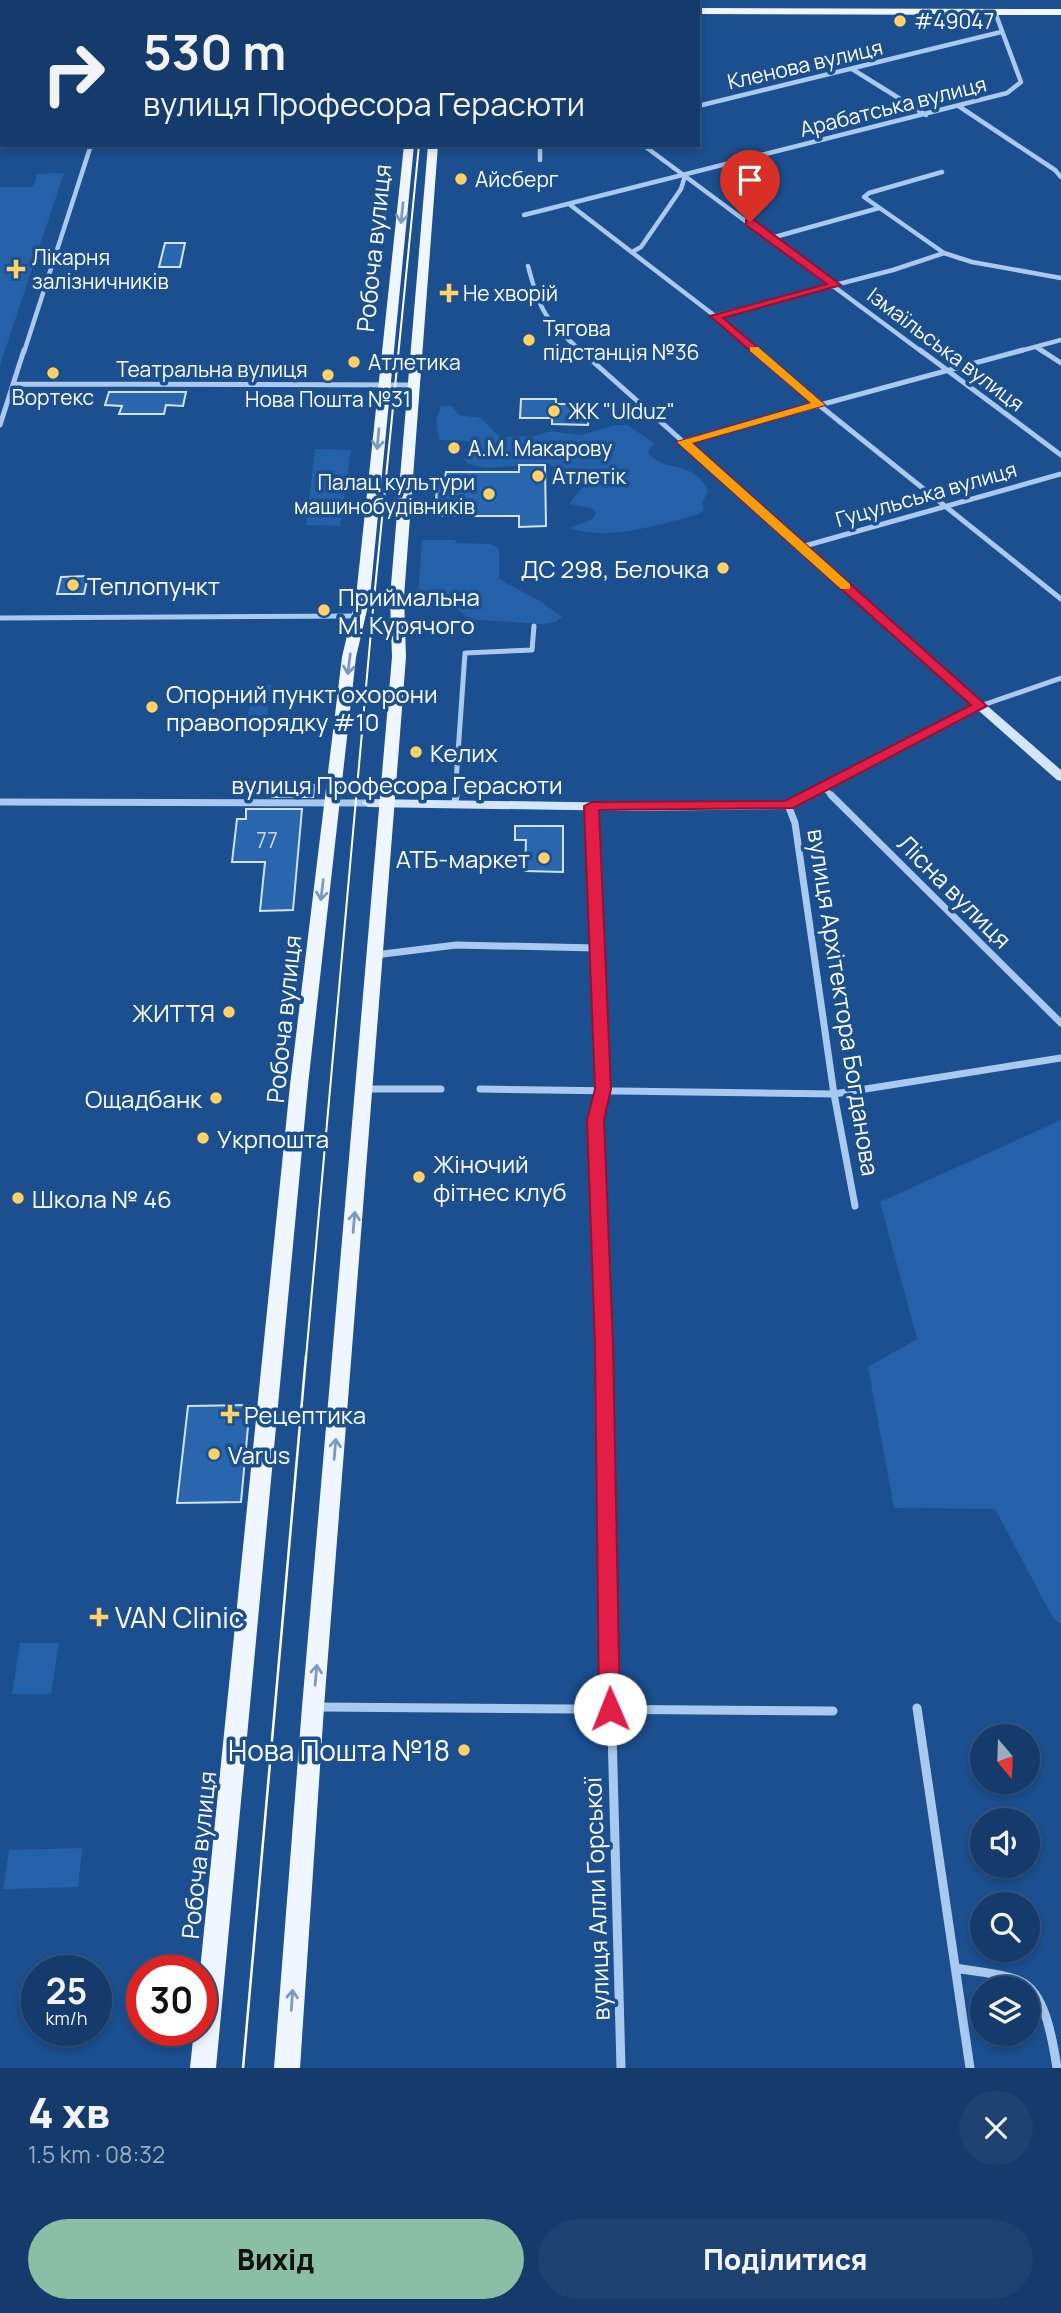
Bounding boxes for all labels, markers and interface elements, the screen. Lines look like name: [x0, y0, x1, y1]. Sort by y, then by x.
place label: #49047: [914, 7, 994, 35]
marker: #49047: [892, 13, 908, 29]
text: 530 m: [143, 18, 286, 85]
icon: right: [28, 28, 119, 119]
street label: Кленова вулиця: [725, 33, 885, 95]
street label: Арабатська вулиця: [797, 69, 989, 143]
text: вулиця Професора Герасюти: [143, 82, 585, 126]
pin: [720, 150, 780, 222]
icon: arrive: [731, 161, 769, 199]
street label: Робоча вулиця: [348, 162, 398, 334]
place label: Айсберг: [475, 165, 559, 193]
marker: Айсберг: [453, 171, 469, 187]
one-way arrow: [395, 201, 408, 224]
place label: Лікарня залізничників: [32, 243, 169, 295]
marker: Лікарня залізничників: [6, 259, 26, 279]
place label: Не хворій: [463, 279, 558, 307]
street label: Ізмаїльська вулиця: [862, 281, 1030, 417]
marker: Не хворій: [441, 285, 457, 301]
place label: Тягова пiдстанцiя №36: [543, 314, 700, 366]
marker: Тягова пiдстанцiя №36: [521, 332, 537, 348]
place label: Атлетика: [368, 348, 461, 376]
marker: Атлетика: [346, 354, 362, 370]
street label: Театральна вулиця: [116, 355, 308, 383]
marker: Вортекс: [45, 365, 61, 381]
marker: Нова Пошта №31: [320, 367, 336, 383]
place label: Вортекс: [12, 383, 94, 411]
place label: Нова Пошта №31: [245, 385, 411, 413]
place label: ЖК "Ulduz": [568, 397, 675, 425]
marker: ЖК "Ulduz": [546, 403, 562, 419]
one-way arrow: [371, 427, 384, 450]
place label: А.М. Макарову: [468, 434, 612, 462]
marker: А.М. Макарову: [446, 440, 462, 456]
street label: Гуцульська вулиця: [832, 455, 1020, 533]
place label: Атлетік: [552, 462, 626, 490]
place label: Палац культури машинобудівників: [294, 468, 475, 520]
marker: Атлетік: [530, 468, 546, 484]
marker: Палац культури машинобудівників: [481, 486, 497, 502]
place label: ДС 298, Белочка: [521, 552, 709, 585]
marker: ДС 298, Белочка: [715, 560, 731, 576]
place label: Теплопункт: [87, 569, 220, 602]
marker: Теплопункт: [65, 577, 81, 593]
place label: Приймальна М. Курячого: [338, 580, 480, 641]
marker: Приймальна М. Курячого: [316, 602, 332, 618]
one-way arrow: [342, 653, 355, 675]
place label: Опорний пункт охорони правопорядку #10: [166, 677, 438, 738]
marker: Опорний пункт охорони правопорядку #10: [144, 699, 160, 715]
place label: Келих: [430, 736, 498, 769]
marker: Келих: [408, 744, 424, 760]
street label: вулиця Професора Герасюти: [231, 768, 563, 801]
house number: 77: [256, 826, 278, 854]
street label: вулиця Архітектора Богданова: [800, 826, 888, 1178]
street label: Лісна вулиця: [891, 827, 1019, 955]
place label: АТБ-маркет: [396, 842, 530, 875]
marker: АТБ-маркет: [536, 850, 552, 866]
one-way arrow: [315, 878, 328, 901]
street label: Робоча вулиця: [258, 933, 308, 1105]
place label: ЖИТТЯ: [132, 996, 215, 1029]
marker: ЖИТТЯ: [221, 1004, 237, 1020]
place label: Ощадбанк: [85, 1082, 203, 1115]
marker: Ощадбанк: [208, 1090, 224, 1106]
place label: Укрпошта: [217, 1122, 329, 1155]
marker: Укрпошта: [195, 1130, 211, 1146]
place label: Жіночий фітнес клуб: [433, 1147, 566, 1208]
marker: Жіночий фітнес клуб: [411, 1169, 427, 1185]
place label: Школа № 46: [32, 1182, 172, 1215]
marker: Школа № 46: [10, 1190, 26, 1206]
one-way arrow: [348, 1211, 361, 1234]
place label: Рецептика: [244, 1398, 366, 1431]
marker: Рецептика: [222, 1406, 238, 1422]
place label: Varus: [228, 1438, 290, 1471]
one-way arrow: [329, 1438, 342, 1460]
marker: Varus: [206, 1446, 222, 1462]
place label: VAN Clinic: [115, 1598, 244, 1636]
marker: VAN Clinic: [89, 1607, 109, 1627]
one-way arrow: [310, 1665, 323, 1687]
position arrow: [573, 1672, 647, 1746]
north arrow: [970, 1724, 1040, 1794]
map controls: [970, 1724, 1040, 2046]
place label: Нова Пошта №18: [228, 1731, 450, 1769]
marker: Нова Пошта №18: [456, 1742, 472, 1758]
street label: Робоча вулиця: [173, 1769, 223, 1941]
street label: вулиця Алли Горської: [575, 1775, 617, 2021]
button: sound: [970, 1808, 1040, 1878]
button: search: [970, 1892, 1040, 1962]
speed limit sign: 30: [126, 1955, 217, 2046]
text: 25: [46, 1967, 87, 2015]
button: layers: [970, 1976, 1040, 2046]
one-way arrow: [286, 1989, 299, 2012]
text: km/h: [46, 2006, 87, 2030]
text: 4 хв: [28, 2083, 110, 2141]
button: close: [959, 2091, 1033, 2165]
text: 1.5 km · 08:32: [28, 2138, 165, 2170]
button: Вихід: [28, 2219, 524, 2299]
button: Поділитися: [538, 2219, 1033, 2299]

